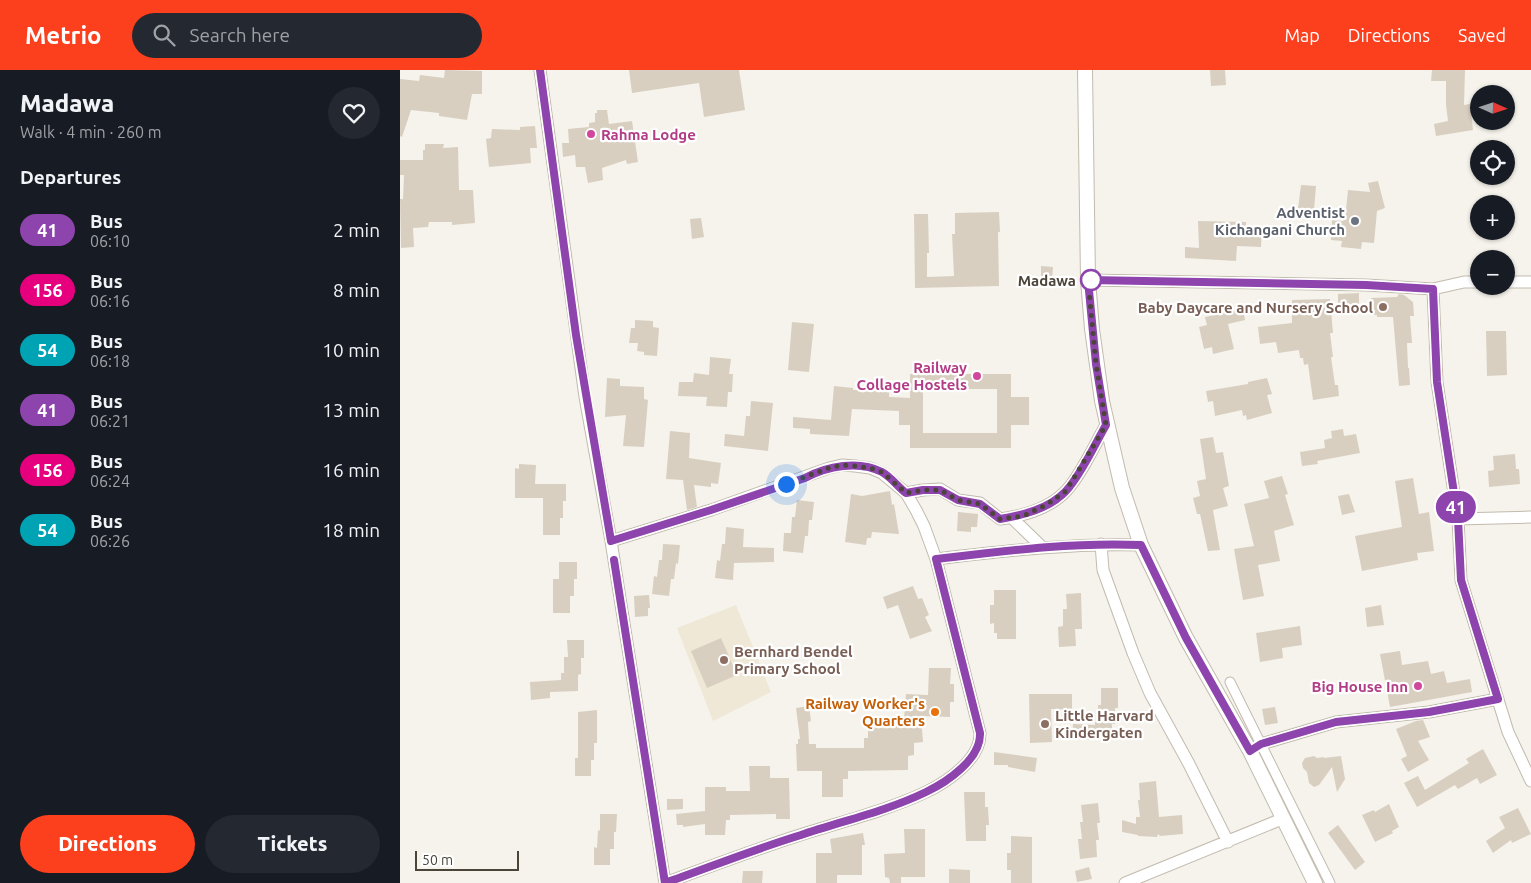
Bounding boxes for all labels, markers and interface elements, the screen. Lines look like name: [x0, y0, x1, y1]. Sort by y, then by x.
search box: [132, 13, 482, 58]
icon: search: [150, 21, 178, 49]
text: Metrio: [25, 22, 102, 49]
text: Search here: [190, 24, 290, 46]
text: Map: [1284, 25, 1320, 45]
text: Directions: [1348, 25, 1430, 45]
text: Saved: [1458, 25, 1506, 45]
north arrow: [1470, 85, 1515, 130]
map controls: [1470, 85, 1515, 295]
button: heart: [328, 87, 380, 139]
text: Madawa: [20, 90, 114, 117]
text: Walk · 4 min · 260 m: [20, 123, 162, 141]
place label: Rahma Lodge: [601, 126, 696, 143]
marker: Rahma Lodge: [585, 128, 597, 140]
button: locate: [1470, 140, 1515, 185]
text: Departures: [20, 166, 121, 188]
button: +: [1470, 195, 1515, 240]
place label: Adventist Kichangani Church: [1215, 204, 1346, 238]
text: Bus: [90, 210, 123, 232]
marker: Adventist Kichangani Church: [1349, 215, 1361, 227]
text: 2 min: [333, 219, 380, 241]
text: 41: [37, 220, 58, 240]
text: 06:10: [90, 232, 130, 250]
button: −: [1470, 250, 1515, 295]
marker: Madawa: [1080, 269, 1102, 291]
text: Bus: [90, 270, 123, 292]
place label: Madawa: [1018, 272, 1076, 289]
text: 8 min: [333, 279, 380, 301]
text: 156: [32, 280, 63, 300]
text: 06:16: [90, 292, 130, 310]
place label: Baby Daycare and Nursery School: [1138, 299, 1373, 316]
marker: Baby Daycare and Nursery School: [1377, 301, 1389, 313]
text: Bus: [90, 330, 123, 352]
text: 10 min: [322, 339, 380, 361]
text: 54: [37, 340, 58, 360]
text: 06:18: [90, 352, 130, 370]
place label: Railway Collage Hostels: [857, 359, 967, 393]
marker: Railway Collage Hostels: [971, 370, 983, 382]
text: Bus: [90, 390, 123, 412]
text: 13 min: [322, 399, 380, 421]
text: 41: [37, 400, 58, 420]
text: 06:21: [90, 412, 130, 430]
text: Bus: [90, 450, 123, 472]
text: 16 min: [322, 459, 380, 481]
text: 156: [32, 460, 63, 480]
text: 06:24: [90, 472, 130, 490]
your location: [774, 472, 799, 497]
line badge: 41: [1434, 491, 1478, 523]
text: 41: [1446, 497, 1466, 517]
text: Bus: [90, 510, 123, 532]
text: 18 min: [322, 519, 380, 541]
text: 54: [37, 520, 58, 540]
text: 06:26: [90, 532, 130, 550]
place label: Bernhard Bendel Primary School: [734, 643, 853, 677]
marker: Bernhard Bendel Primary School: [718, 654, 730, 666]
place label: Big House Inn: [1311, 678, 1408, 695]
marker: Big House Inn: [1412, 680, 1424, 692]
place label: Railway Worker's Quarters: [805, 695, 925, 729]
marker: Railway Worker's Quarters: [929, 706, 941, 718]
place label: Little Harvard Kindergaten: [1055, 707, 1154, 741]
marker: Little Harvard Kindergaten: [1039, 718, 1051, 730]
button: Directions: [20, 815, 195, 873]
button: Tickets: [205, 815, 380, 873]
scale bar: [415, 848, 519, 871]
text: 50 m: [422, 852, 453, 868]

